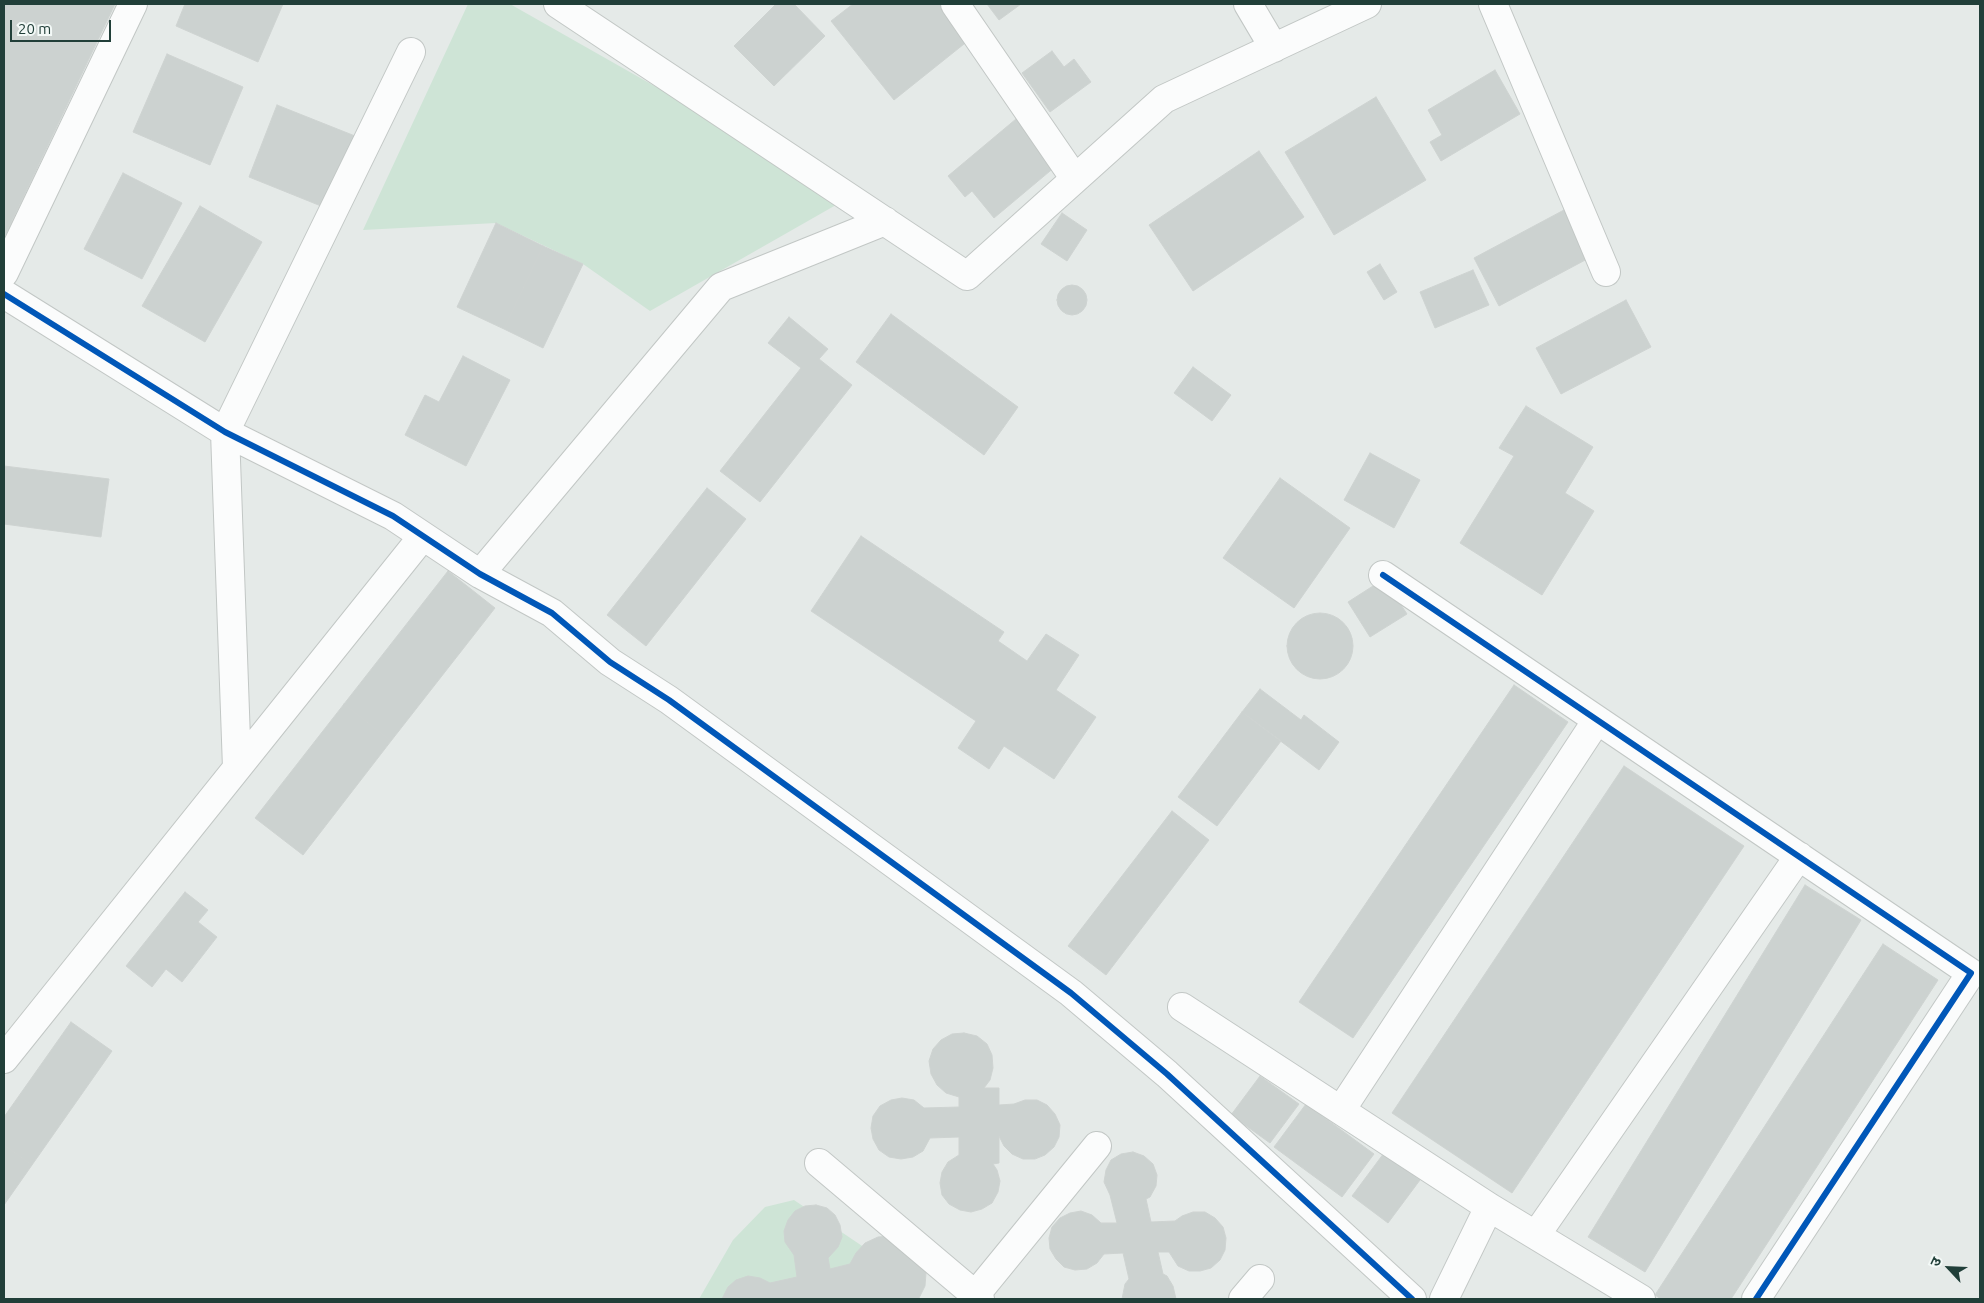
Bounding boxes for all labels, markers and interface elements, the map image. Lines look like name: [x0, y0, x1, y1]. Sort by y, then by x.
scale bar: [12, 10, 114, 42]
text: 20 m: [18, 20, 51, 37]
north arrow: [1924, 1243, 1974, 1293]
text: उ: [1926, 1255, 1944, 1269]

